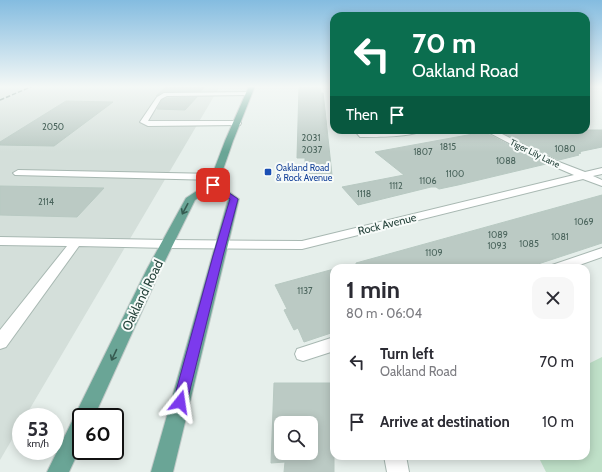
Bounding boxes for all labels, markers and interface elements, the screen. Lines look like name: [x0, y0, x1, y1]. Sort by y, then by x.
text: 70 m: [412, 26, 476, 60]
icon: left: [346, 28, 398, 80]
text: Oakland Road: [412, 60, 518, 82]
icon: arrive: [386, 104, 408, 126]
text: Then: [346, 106, 378, 124]
house number: 2050: [42, 121, 64, 132]
house number: 2031: [302, 132, 320, 143]
street label: Tiger Lily Lane: [508, 136, 562, 170]
house number: 1815: [440, 141, 456, 152]
house number: 1080: [555, 143, 575, 154]
house number: 2037: [302, 144, 323, 155]
house number: 1807: [413, 146, 433, 157]
house number: 1088: [496, 155, 516, 166]
place label: Oakland Road & Rock Avenue: [276, 162, 333, 183]
marker: Oakland Road & Rock Avenue: [263, 167, 273, 177]
pin: [196, 168, 230, 202]
house number: 1100: [446, 168, 464, 179]
icon: arrive: [202, 174, 224, 196]
house number: 1106: [419, 175, 437, 186]
house number: 1112: [389, 180, 403, 191]
house number: 1118: [357, 188, 371, 199]
house number: 2114: [38, 196, 54, 207]
one-way arrow: [181, 203, 188, 215]
street label: Rock Avenue: [356, 210, 418, 238]
house number: 1069: [574, 216, 594, 227]
house number: 1089: [488, 229, 508, 240]
house number: 1081: [551, 231, 569, 242]
house number: 1085: [519, 238, 539, 249]
house number: 1093: [487, 240, 507, 251]
house number: 1109: [425, 247, 443, 258]
street label: Oakland Road: [118, 257, 166, 333]
text: 1 min: [346, 275, 400, 304]
button: close: [532, 277, 574, 319]
house number: 1137: [297, 285, 313, 296]
text: 80 m · 06:04: [346, 305, 422, 321]
text: Turn left: [380, 345, 434, 363]
one-way arrow: [110, 348, 117, 360]
icon: left: [346, 351, 368, 373]
text: 70 m: [540, 353, 574, 371]
text: Oakland Road: [380, 363, 457, 379]
position arrow: [159, 381, 201, 423]
speed limit sign: 60: [72, 408, 124, 460]
icon: arrive: [346, 411, 368, 433]
text: Arrive at destination: [380, 413, 510, 431]
text: 10 m: [542, 413, 574, 431]
map controls: [274, 416, 318, 460]
button: search: [274, 416, 318, 460]
text: 53: [27, 417, 49, 441]
text: km/h: [27, 437, 49, 450]

